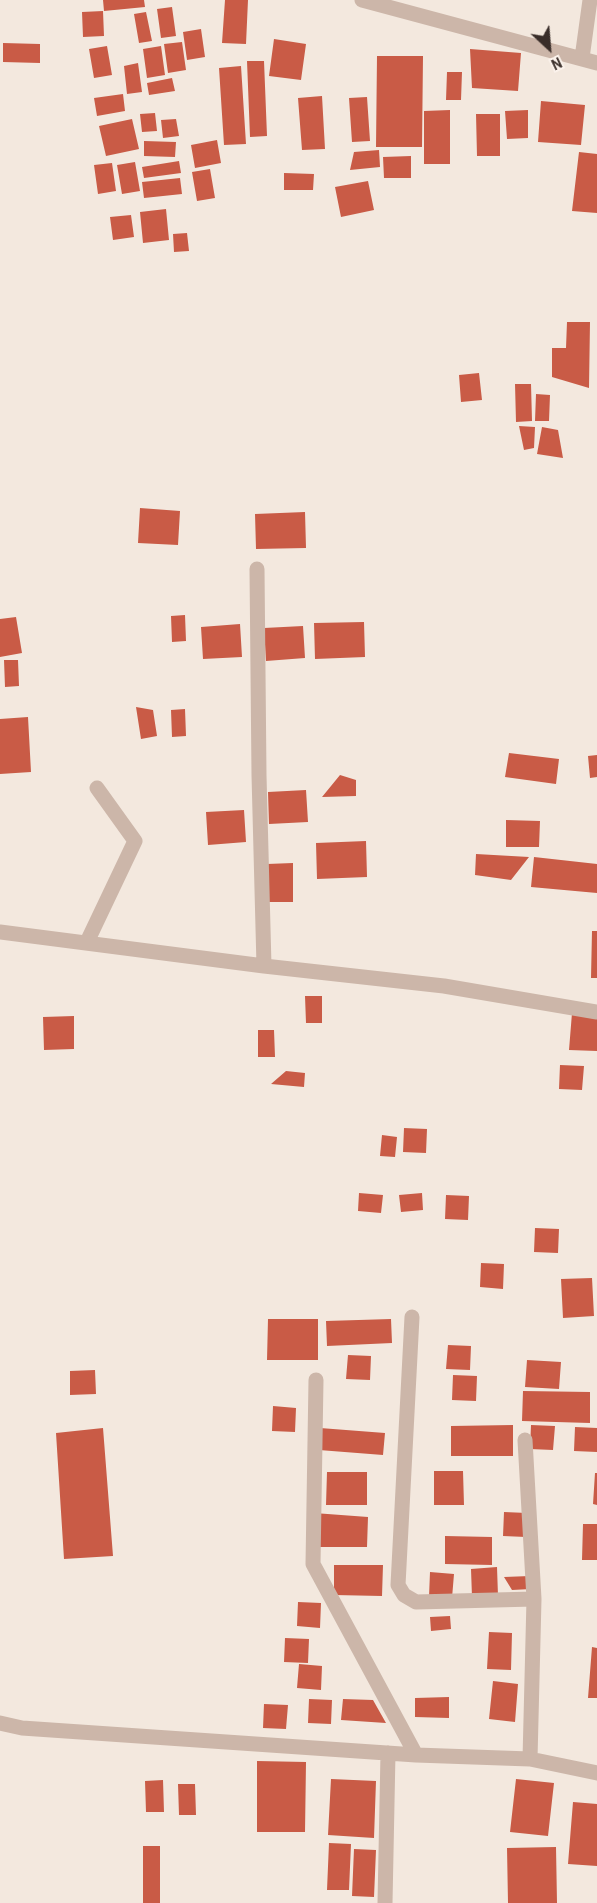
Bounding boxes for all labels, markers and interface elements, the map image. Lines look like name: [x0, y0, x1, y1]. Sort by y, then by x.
north arrow: [519, 18, 579, 78]
text: N: [548, 52, 566, 76]

